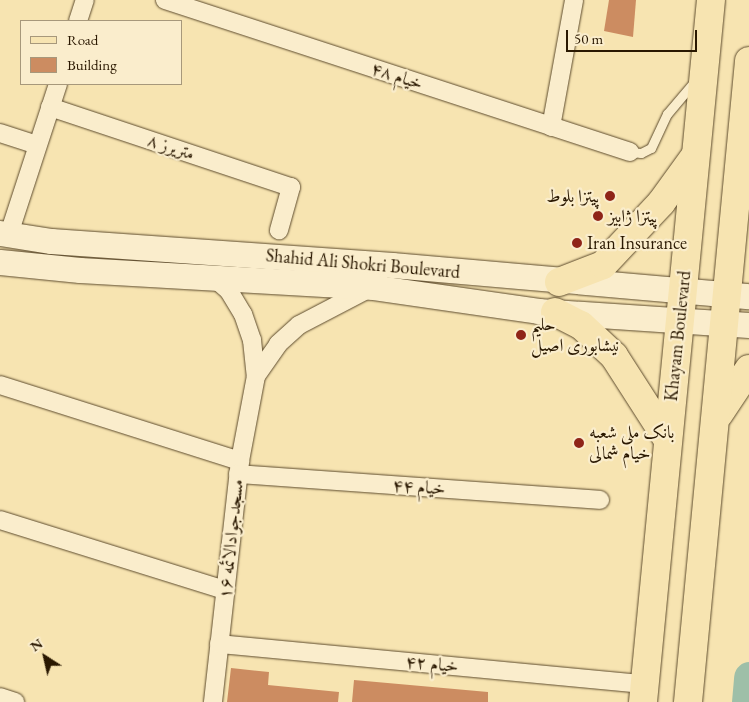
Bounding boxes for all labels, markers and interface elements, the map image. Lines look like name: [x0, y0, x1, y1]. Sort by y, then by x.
legend: [20, 20, 182, 85]
scale bar: [569, 20, 700, 52]
text: 50 m: [574, 29, 603, 48]
text: Road: [67, 30, 98, 49]
text: Building: [67, 55, 117, 74]
street label: خیام ۴۸: [368, 58, 426, 94]
street label: ۸ متریرز: [145, 129, 197, 165]
place label: پیتزا بلوط: [546, 185, 600, 207]
marker: پیتزا بلوط: [604, 190, 616, 202]
place label: پیتزا ژابیز: [608, 205, 658, 227]
marker: پیتزا ژابیز: [592, 210, 604, 222]
place label: Iran Insurance: [587, 232, 687, 254]
marker: Iran Insurance: [571, 237, 583, 249]
street label: Shahid Ali Shokri Boulevard: [265, 245, 461, 283]
street label: Khayam Boulevard: [660, 270, 696, 402]
place label: حلیم نیشابوری اصیل: [531, 314, 619, 356]
marker: حلیم نیشابوری اصیل: [515, 329, 527, 341]
place label: بانک ملی شعبه خیام شمالی: [589, 422, 675, 464]
marker: بانک ملی شعبه خیام شمالی: [573, 437, 585, 449]
street label: خیام ۴۴: [392, 474, 446, 500]
street label: مسجدجوادالائمه ۱۶: [214, 478, 248, 600]
north arrow: [20, 632, 70, 682]
text: N: [27, 634, 46, 655]
street label: خیام ۴۲: [405, 651, 459, 677]

